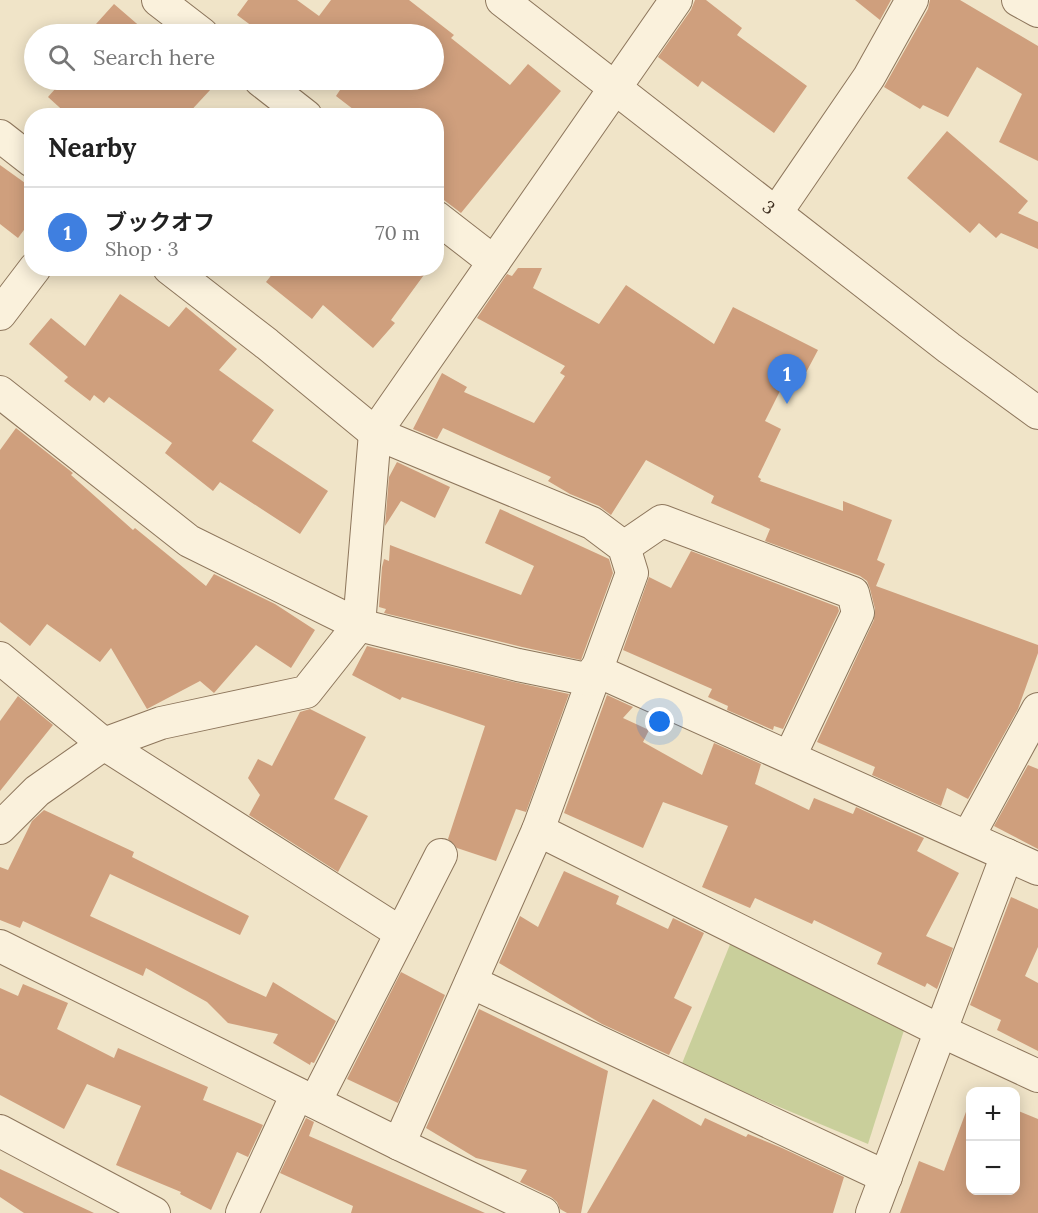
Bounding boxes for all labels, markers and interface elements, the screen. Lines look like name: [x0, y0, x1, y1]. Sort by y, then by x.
search box: [24, 24, 444, 90]
icon: search: [45, 41, 78, 74]
text: Search here: [93, 43, 215, 71]
text: Nearby: [48, 131, 136, 164]
street label: 3: [758, 195, 780, 219]
text: ブックオフ: [105, 208, 215, 236]
text: 1: [63, 220, 72, 245]
text: 70 m: [375, 220, 420, 245]
text: Shop · 3: [105, 236, 179, 261]
pin: 1: [768, 354, 806, 404]
your location: [645, 707, 674, 736]
map controls: [966, 1087, 1020, 1195]
button: +: [966, 1087, 1020, 1141]
button: −: [966, 1141, 1020, 1195]

